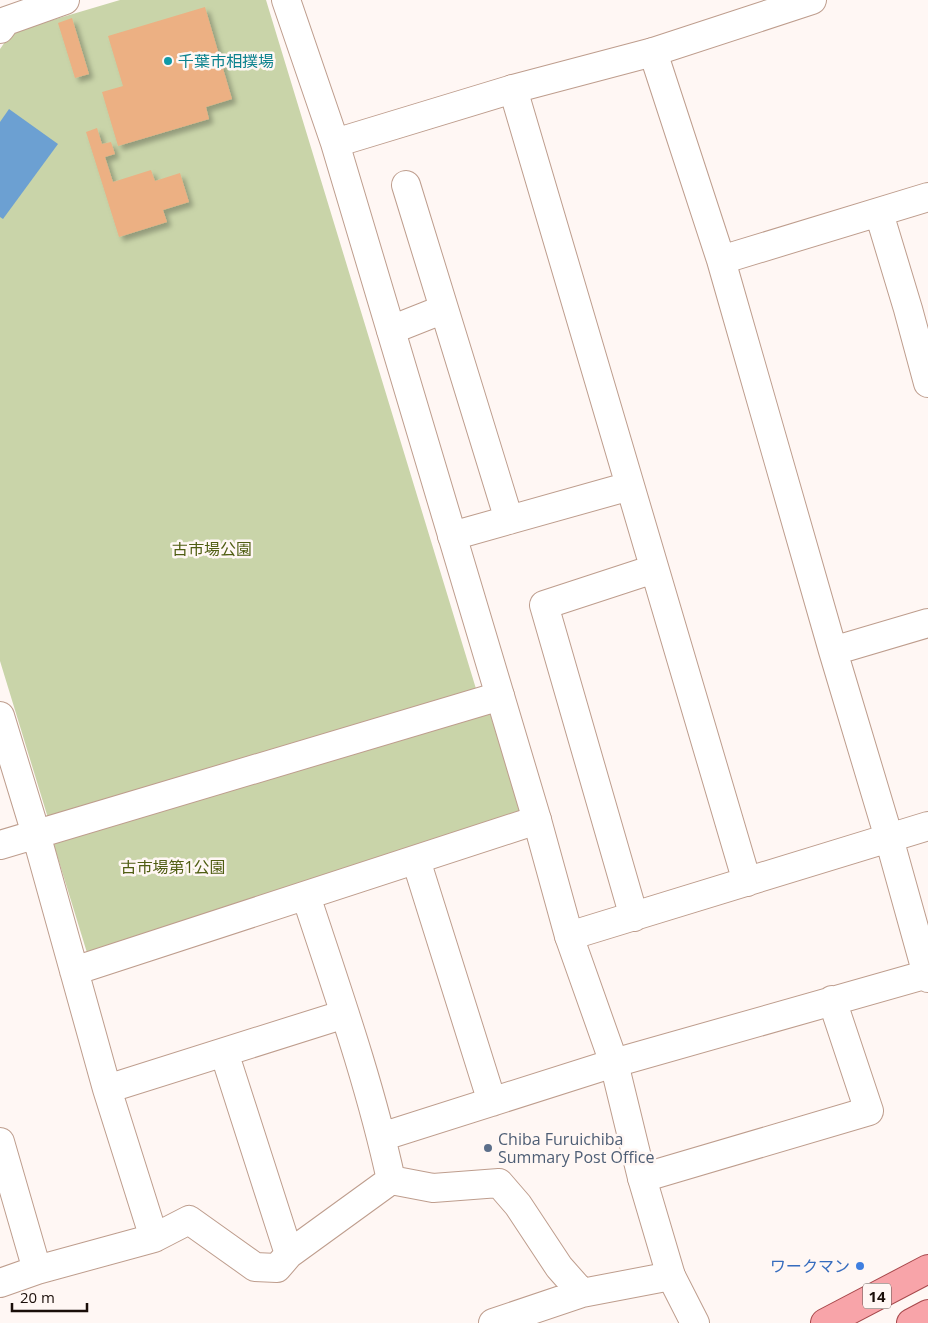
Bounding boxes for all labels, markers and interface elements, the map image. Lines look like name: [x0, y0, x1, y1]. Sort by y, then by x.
place label: 千葉市相撲場: [178, 50, 274, 72]
marker: 千葉市相撲場: [162, 55, 174, 67]
park label: 古市場公園: [172, 538, 252, 560]
park label: 古市場第1公園: [120, 856, 226, 878]
place label: Chiba Furuichiba Summary Post Office: [498, 1128, 654, 1168]
marker: Chiba Furuichiba Summary Post Office: [482, 1142, 494, 1154]
place label: ワークマン: [770, 1255, 850, 1277]
marker: ワークマン: [854, 1260, 866, 1272]
scale bar: [12, 1280, 88, 1312]
road number: 14: [863, 1284, 891, 1308]
text: 20 m: [20, 1287, 55, 1307]

